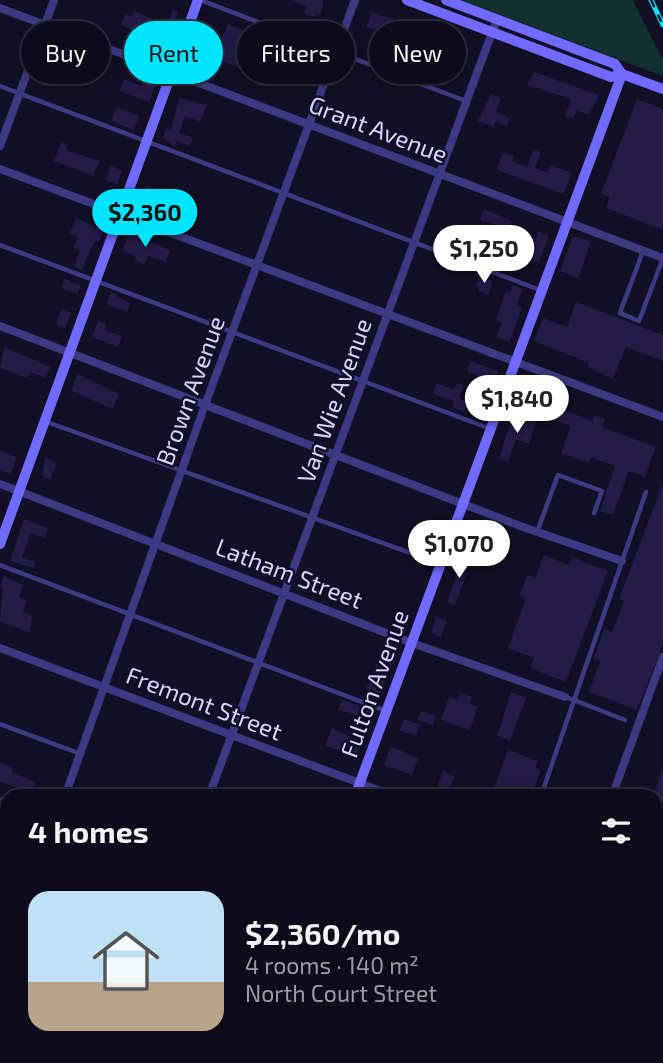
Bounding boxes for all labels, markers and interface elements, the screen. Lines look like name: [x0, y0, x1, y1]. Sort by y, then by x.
chip: Buy: [21, 21, 110, 84]
chip: Rent: [124, 21, 223, 84]
chip: Filters: [237, 21, 355, 84]
chip: New: [369, 21, 466, 84]
street label: Grant Avenue: [305, 89, 452, 168]
pin: $2,360: [88, 190, 202, 249]
text: $2,360: [108, 198, 182, 226]
pin: $1,250: [427, 226, 541, 285]
text: $1,250: [449, 234, 519, 262]
street label: Brown Avenue: [149, 312, 230, 469]
street label: Van Wie Avenue: [290, 314, 377, 487]
pin: $1,840: [460, 376, 574, 435]
text: $1,840: [481, 384, 553, 412]
pin: $1,070: [402, 520, 516, 580]
text: $1,070: [424, 529, 494, 557]
street label: Latham Street: [212, 531, 367, 614]
street label: Fulton Avenue: [333, 606, 414, 761]
street label: Fremont Street: [123, 660, 287, 746]
icon: filters: [597, 812, 635, 850]
text: 4 homes: [28, 813, 149, 849]
text: $2,360/mo: [245, 915, 400, 951]
icon: home: [84, 919, 168, 1003]
text: 4 rooms · 140 m²: [245, 951, 419, 979]
text: North Court Street: [245, 979, 437, 1007]

